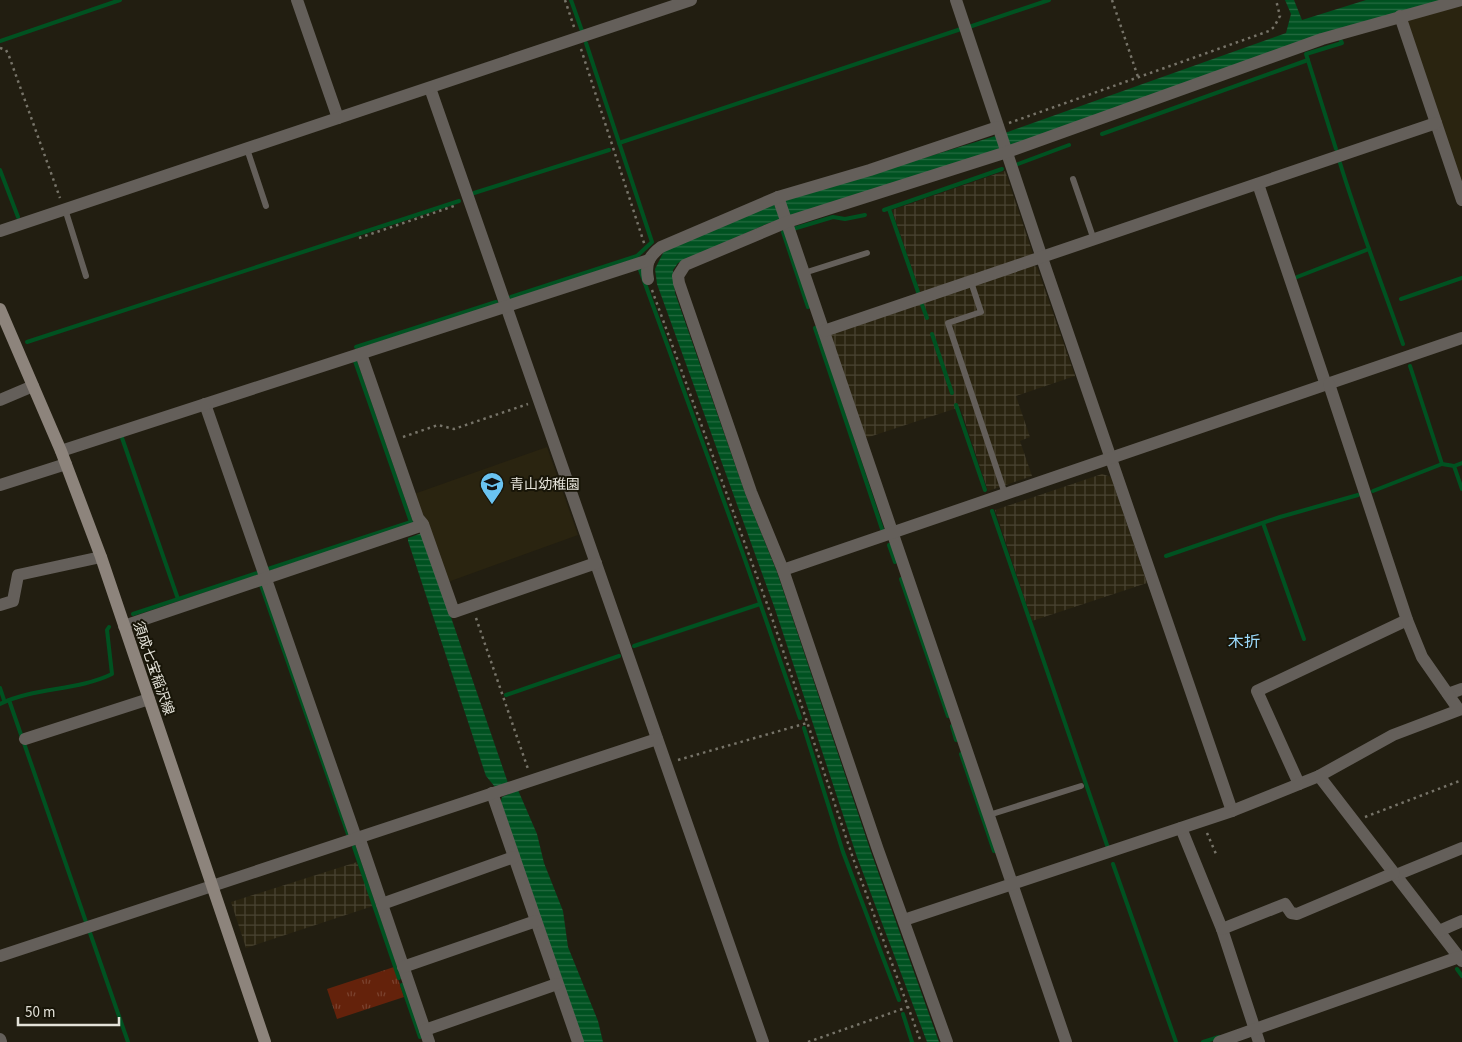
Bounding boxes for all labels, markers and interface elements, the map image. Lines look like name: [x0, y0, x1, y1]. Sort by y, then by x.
school or university icon: 青山幼稚園: [479, 471, 505, 505]
place label: 青山幼稚園: [510, 475, 580, 495]
street label: 須成七宝稲沢線: [128, 619, 178, 718]
district label: 木折: [1228, 631, 1260, 653]
scale bar: [18, 994, 119, 1026]
text: 50 m: [25, 1002, 55, 1023]

